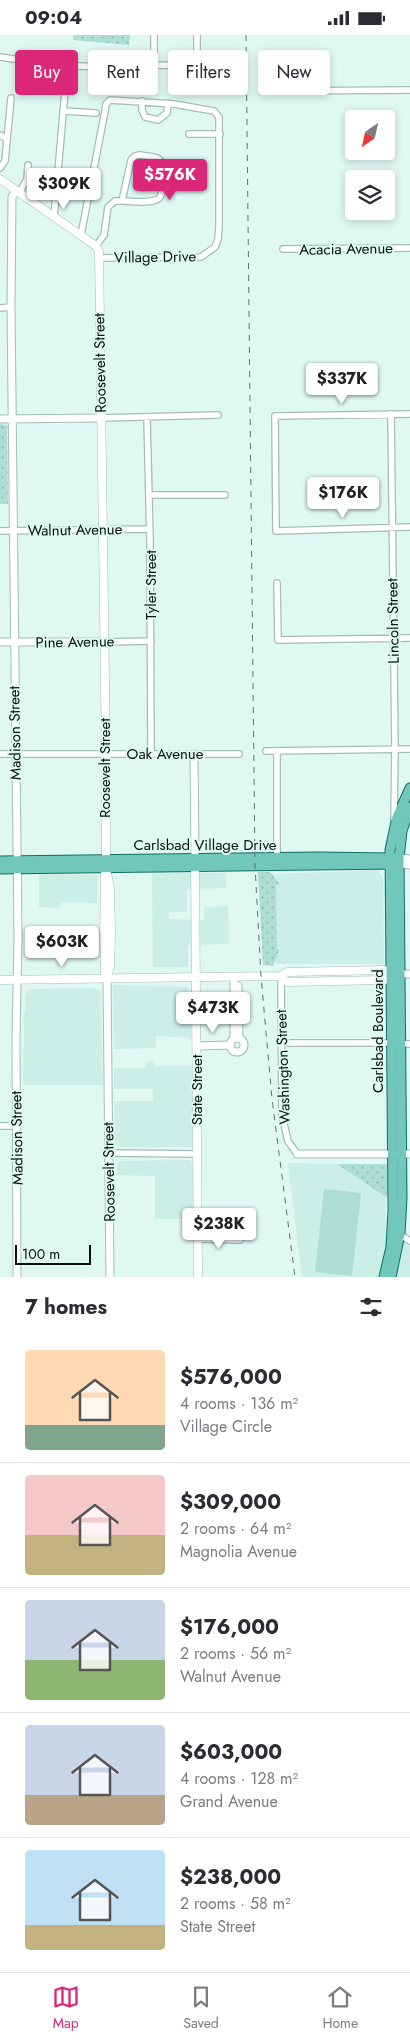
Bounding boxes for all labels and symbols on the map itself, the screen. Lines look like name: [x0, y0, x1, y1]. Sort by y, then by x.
north arrow: [345, 110, 395, 160]
pin: $576K: [135, 159, 205, 201]
pin: $309K: [29, 167, 99, 210]
street label: Acacia Avenue: [299, 237, 393, 261]
street label: Village Drive: [114, 245, 196, 269]
street label: Roosevelt Street: [88, 313, 112, 413]
pin: $337K: [307, 363, 377, 405]
pin: $176K: [308, 477, 378, 519]
street label: Walnut Avenue: [28, 518, 123, 542]
street label: Tyler Street: [140, 550, 162, 620]
street label: Lincoln Street: [381, 578, 405, 664]
street label: Pine Avenue: [35, 630, 115, 654]
street label: Madison Street: [3, 685, 27, 780]
street label: Roosevelt Street: [94, 718, 116, 818]
street label: Oak Avenue: [127, 743, 204, 765]
street label: Carlsbad Village Drive: [134, 834, 277, 856]
pin: $603K: [27, 925, 97, 968]
street label: Carlsbad Boulevard: [367, 969, 389, 1093]
pin: $473K: [178, 991, 248, 1034]
street label: Washington Street: [270, 1009, 296, 1125]
street label: State Street: [186, 1054, 208, 1125]
street label: Madison Street: [5, 1090, 29, 1185]
street label: Roosevelt Street: [97, 1122, 121, 1222]
pin: $238K: [184, 1207, 254, 1250]
scale bar: [15, 1242, 91, 1265]

